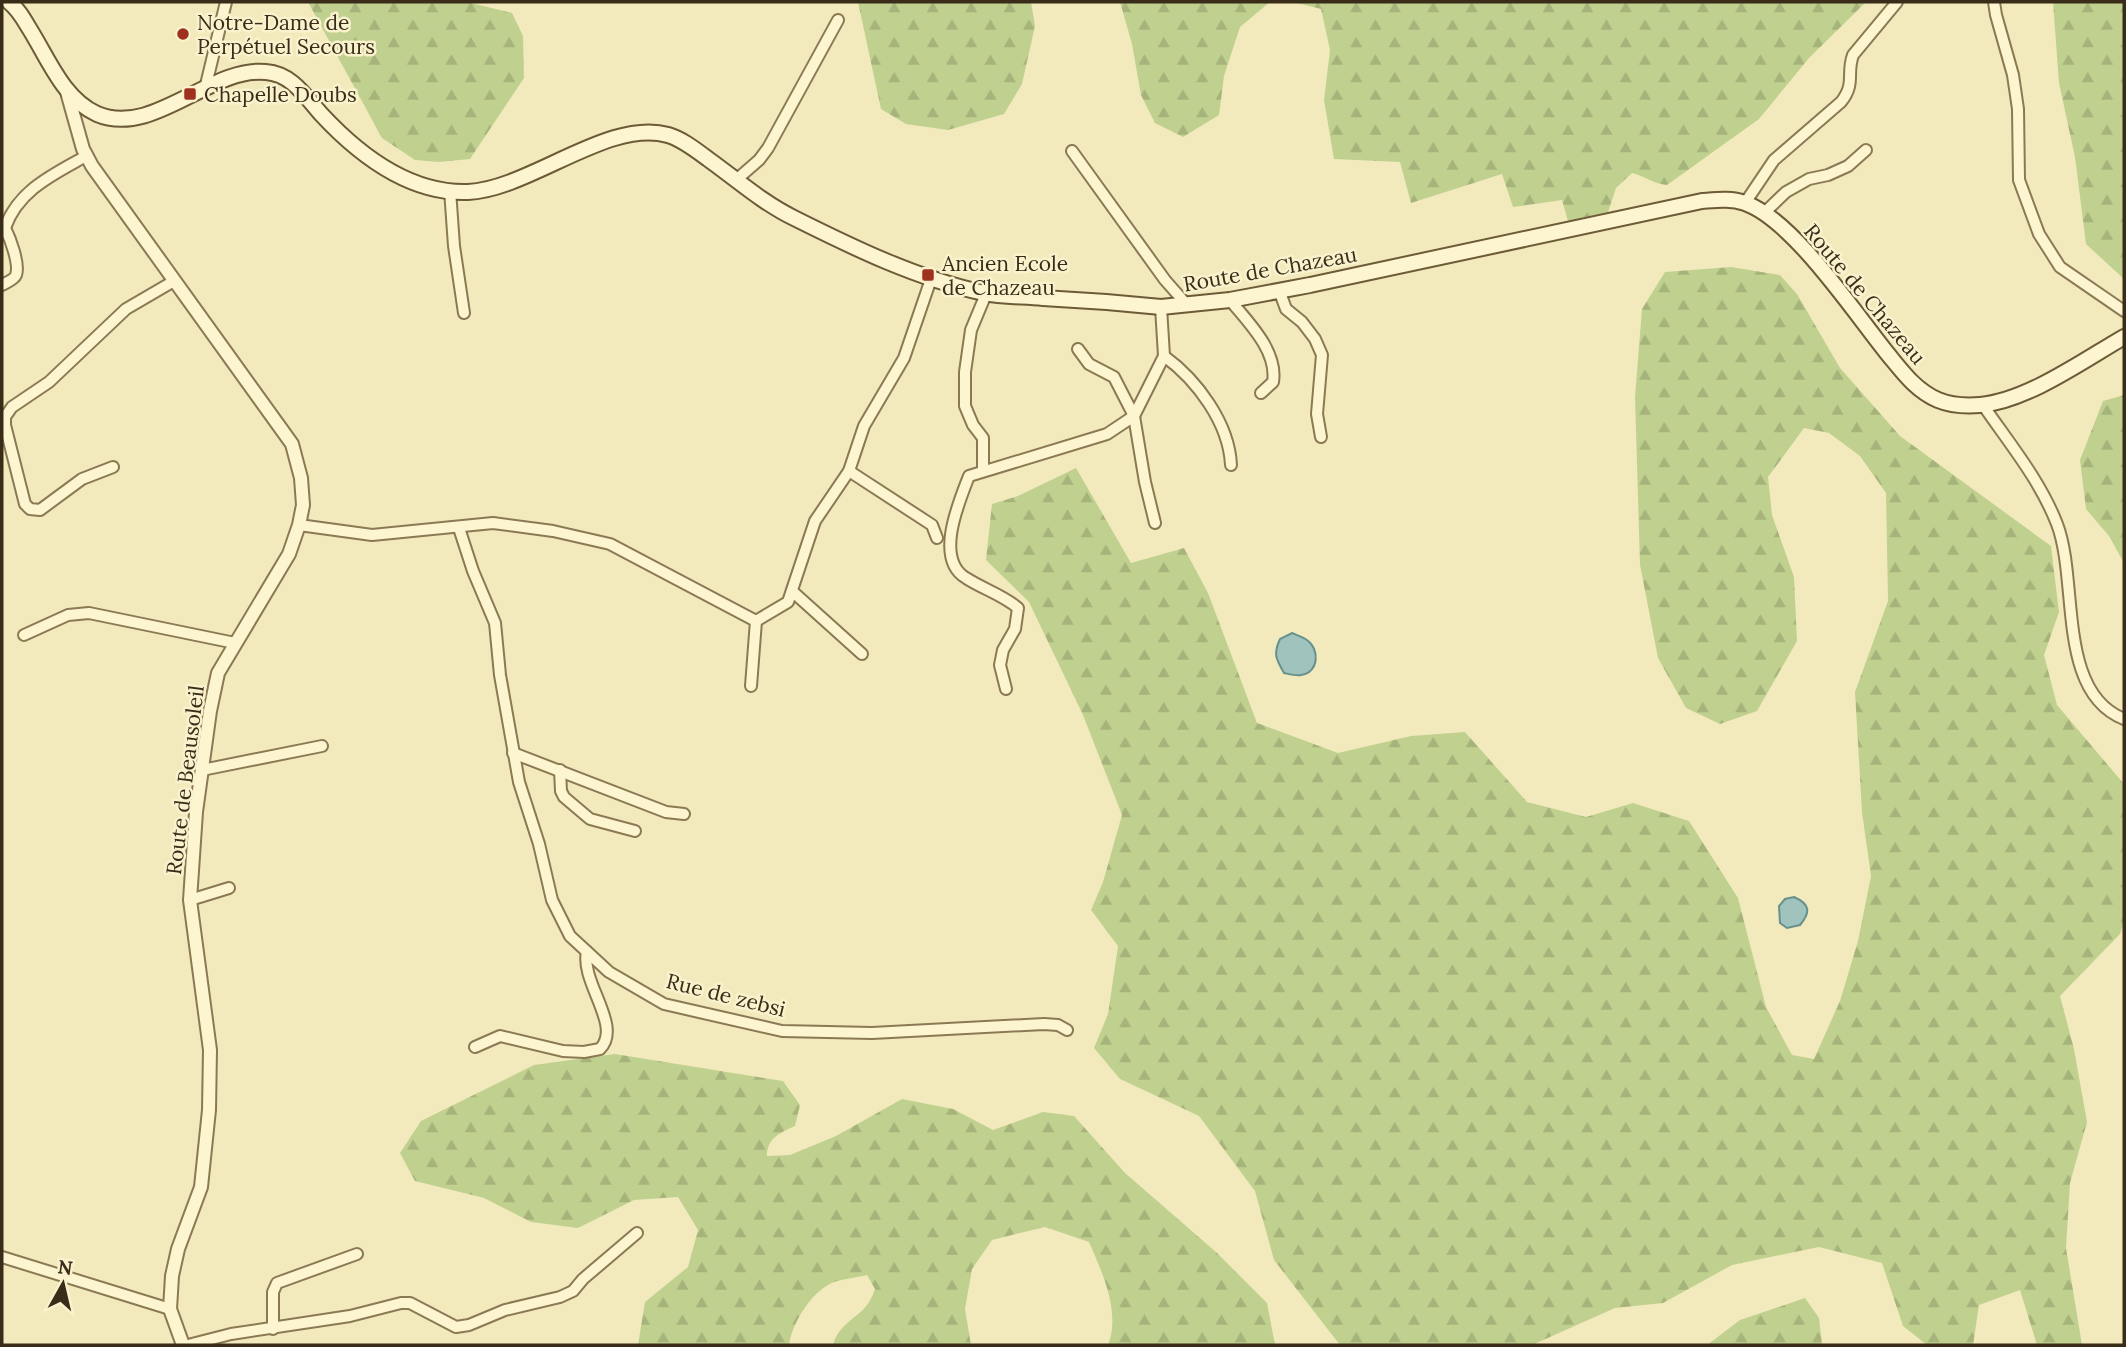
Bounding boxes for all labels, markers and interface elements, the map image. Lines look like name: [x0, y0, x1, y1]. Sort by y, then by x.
place label: Notre-Dame de Perpétuel Secours: [197, 9, 375, 60]
marker: Notre-Dame de Perpétuel Secours: [175, 26, 191, 42]
place label: Chapelle Doubs: [204, 81, 357, 108]
marker: Chapelle Doubs: [182, 86, 198, 102]
street label: Route de Chazeau: [1798, 218, 1932, 370]
street label: Route de Chazeau: [1181, 240, 1359, 298]
place label: Ancien Ecole de Chazeau: [941, 250, 1068, 301]
marker: Ancien Ecole de Chazeau: [920, 267, 936, 283]
street label: Route de Beausoleil: [160, 684, 210, 876]
street label: Rue de zebsi: [664, 967, 789, 1023]
north arrow: [28, 1249, 98, 1319]
text: N: [56, 1254, 75, 1280]

